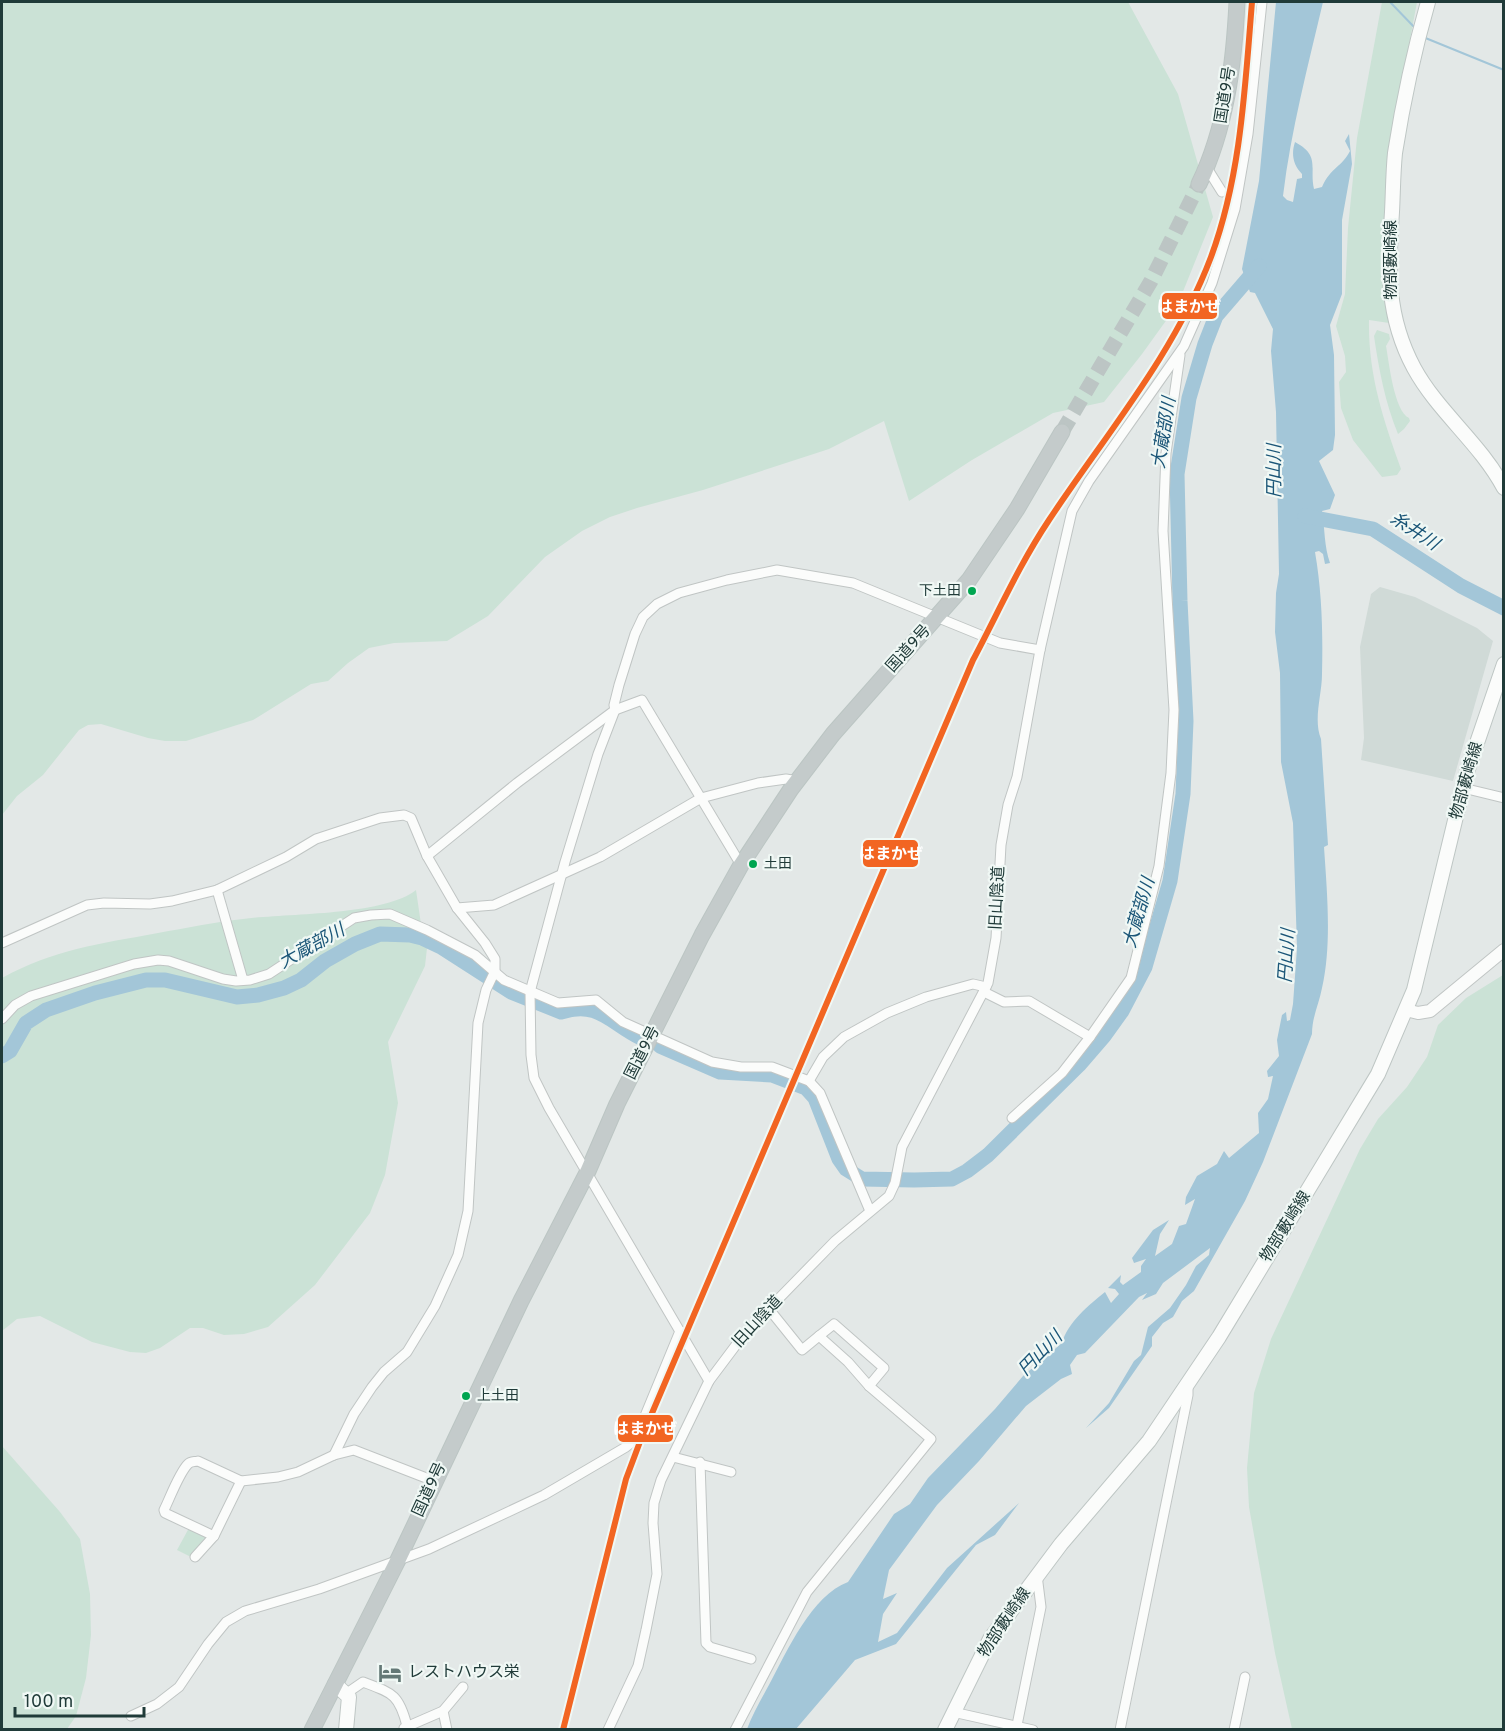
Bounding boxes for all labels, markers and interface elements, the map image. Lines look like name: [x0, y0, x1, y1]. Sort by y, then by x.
street label: 国道9号: [1212, 65, 1240, 125]
street label: 物部藪崎線: [1382, 220, 1402, 300]
line badge: はまかぜ: [1161, 292, 1218, 320]
text: はまかぜ: [1157, 298, 1221, 318]
water label: 大蔵部川: [1148, 394, 1182, 470]
water label: 円山川: [1264, 442, 1287, 498]
water label: 糸井川: [1385, 508, 1445, 557]
place label: 下土田: [919, 583, 961, 600]
marker: 下土田: [966, 585, 978, 597]
street label: 国道9号: [882, 621, 936, 677]
street label: 物部藪崎線: [1446, 740, 1488, 822]
line badge: はまかぜ: [862, 839, 919, 868]
text: はまかぜ: [859, 845, 923, 865]
place label: 土田: [764, 856, 792, 873]
marker: 土田: [747, 858, 759, 870]
street label: 旧山陰道: [986, 866, 1010, 930]
water label: 大蔵部川: [1119, 873, 1162, 951]
water label: 大蔵部川: [275, 919, 351, 975]
water label: 円山川: [1275, 926, 1301, 984]
street label: 国道9号: [621, 1023, 665, 1083]
street label: 物部藪崎線: [1256, 1188, 1316, 1266]
street label: 旧山陰道: [729, 1292, 787, 1352]
water label: 円山川: [1014, 1325, 1069, 1381]
place label: 上土田: [477, 1388, 519, 1405]
marker: 上土田: [460, 1390, 472, 1402]
line badge: はまかぜ: [617, 1414, 674, 1443]
text: はまかぜ: [613, 1420, 677, 1440]
street label: 国道9号: [409, 1460, 451, 1520]
street label: 物部藪崎線: [974, 1584, 1036, 1662]
hotel icon: レストハウス栄: [377, 1660, 403, 1686]
place label: レストハウス栄: [408, 1663, 520, 1683]
scale bar: [15, 1680, 144, 1718]
text: 100 m: [24, 1691, 73, 1714]

